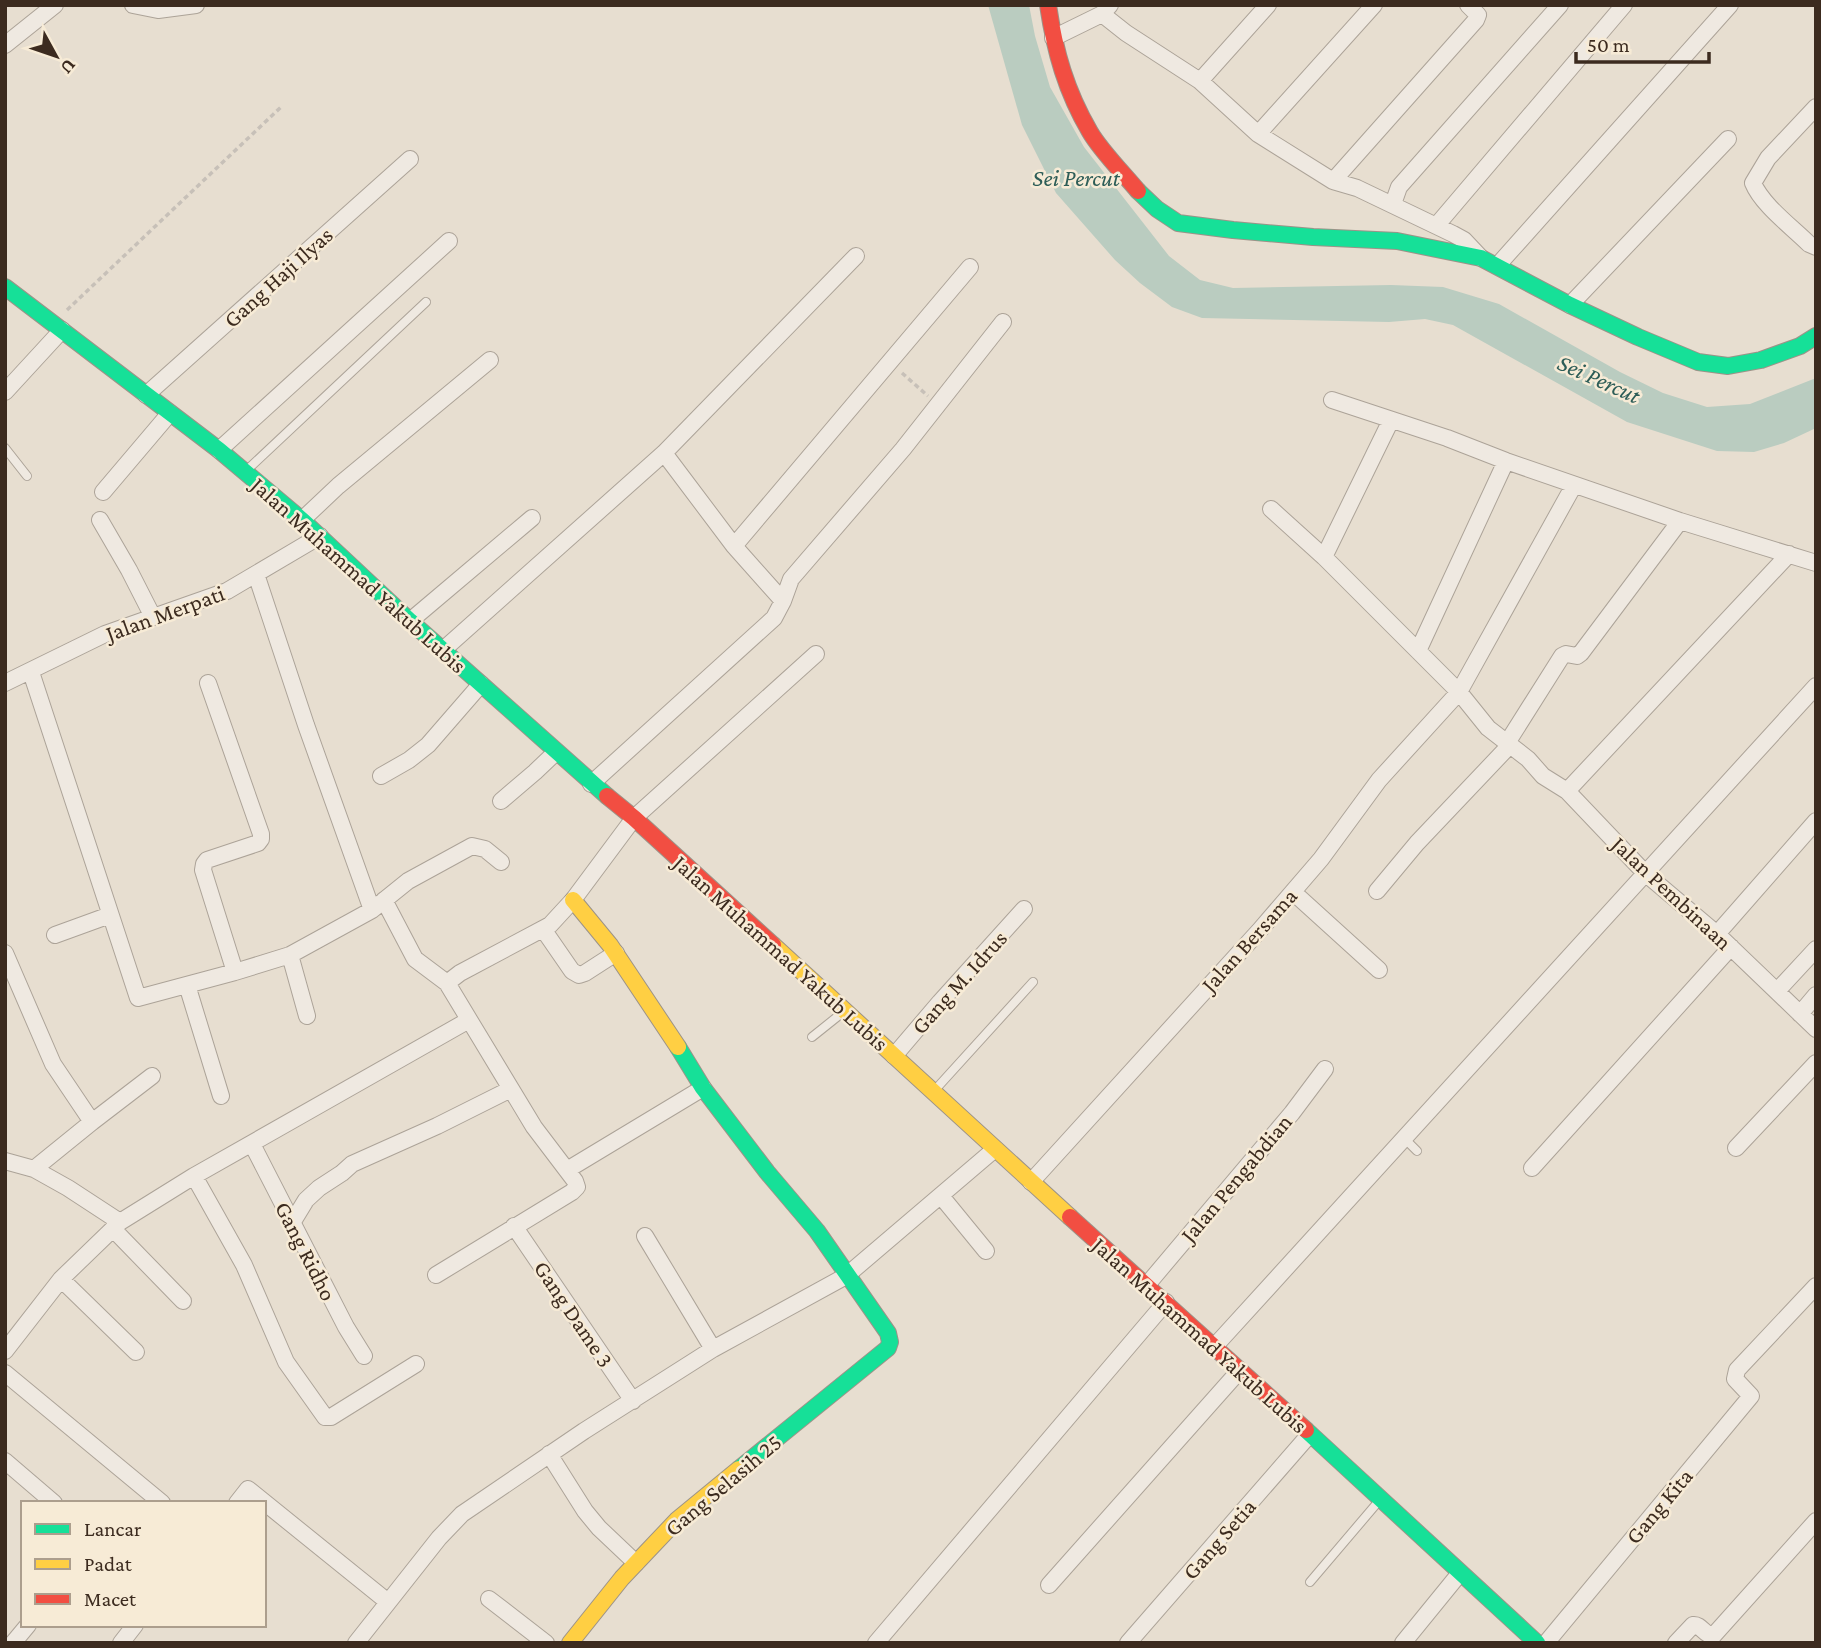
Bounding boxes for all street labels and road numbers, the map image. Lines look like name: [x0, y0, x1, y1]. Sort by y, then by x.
street label: Gang Haji Ilyas: [218, 221, 338, 333]
street label: Jalan Muhammad Yakub Lubis: [245, 470, 472, 678]
street label: Jalan Merpati: [100, 579, 228, 647]
street label: Jalan Pembinaan: [1605, 829, 1737, 955]
street label: Jalan Muhammad Yakub Lubis: [667, 848, 894, 1056]
street label: Jalan Bersama: [1194, 883, 1302, 999]
street label: Gang M. Idrus: [906, 925, 1012, 1039]
street label: Jalan Pengabdian: [1174, 1109, 1297, 1249]
street label: Gang Ridho: [270, 1197, 342, 1305]
street label: Jalan Muhammad Yakub Lubis: [1086, 1230, 1313, 1438]
street label: Gang Dame 3: [529, 1256, 619, 1372]
street label: Gang Selasih 25: [659, 1429, 787, 1541]
street label: Gang Kita: [1620, 1463, 1698, 1549]
street label: Gang Setia: [1177, 1493, 1261, 1585]

